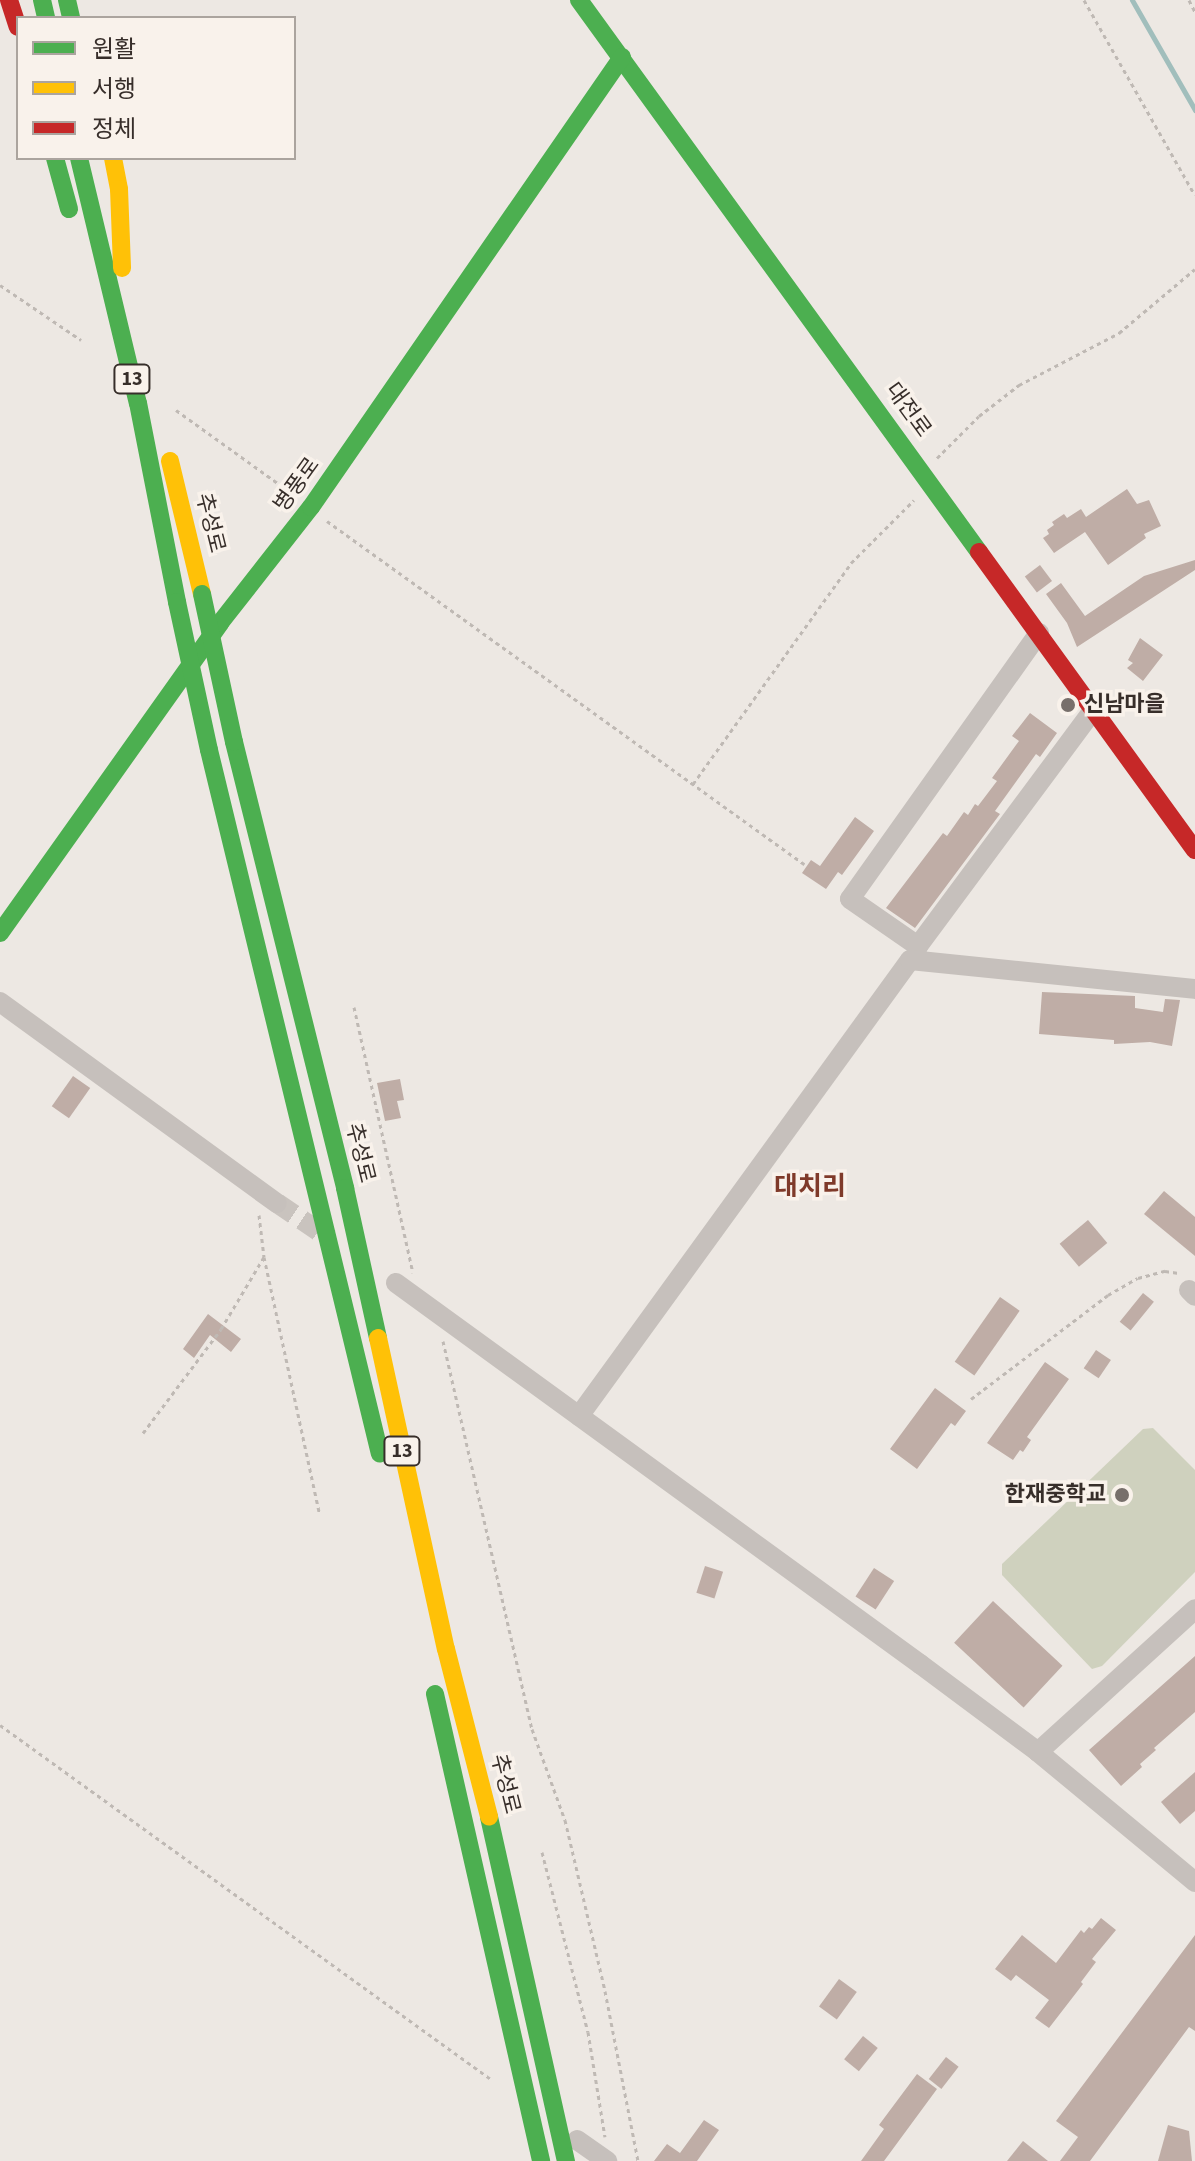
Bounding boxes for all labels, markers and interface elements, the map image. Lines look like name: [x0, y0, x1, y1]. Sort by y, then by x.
legend: [16, 16, 296, 160]
text: 원활: [92, 32, 136, 67]
text: 서행: [92, 72, 136, 107]
text: 정체: [92, 112, 136, 147]
road number: 13: [112, 363, 152, 395]
street label: 대전로: [879, 378, 937, 442]
street label: 병풍로: [268, 453, 326, 517]
street label: 추성로: [190, 490, 230, 556]
place label: 신남마을: [1084, 692, 1165, 718]
marker: 신남마을: [1059, 696, 1077, 714]
street label: 추성로: [340, 1120, 380, 1186]
district label: 대치리: [774, 1171, 846, 1203]
road number: 13: [382, 1435, 422, 1467]
place label: 한재중학교: [1005, 1482, 1106, 1508]
marker: 한재중학교: [1113, 1486, 1131, 1504]
street label: 추성로: [485, 1751, 525, 1817]

